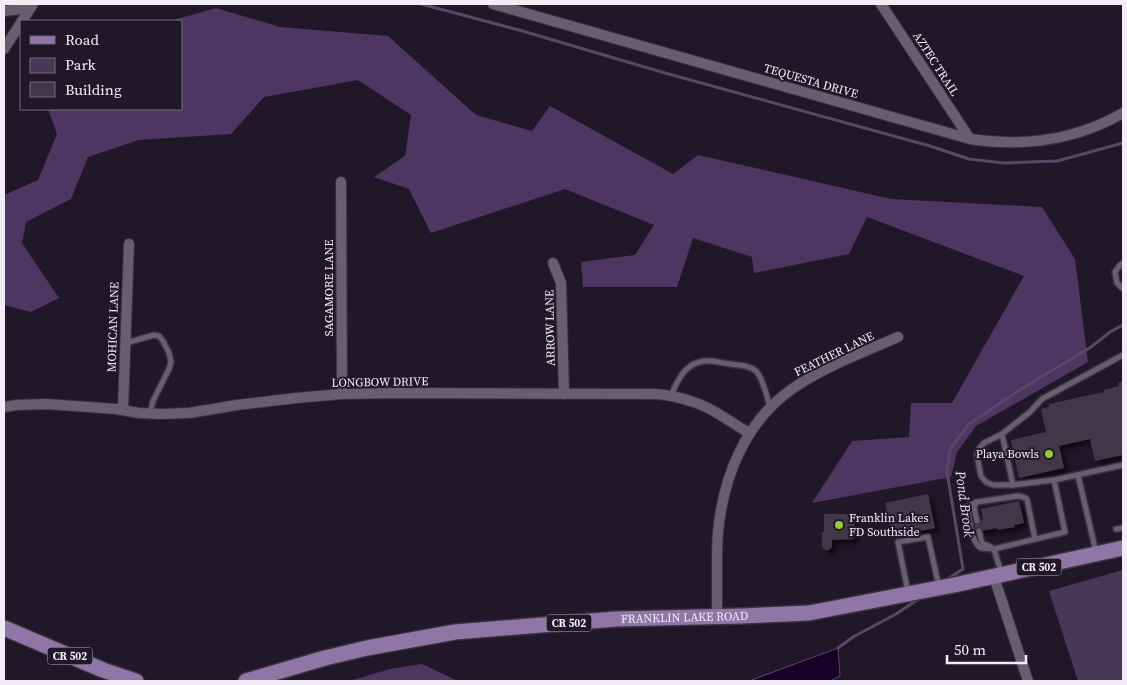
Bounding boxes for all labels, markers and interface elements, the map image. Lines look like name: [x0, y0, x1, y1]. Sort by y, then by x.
legend: [20, 20, 182, 110]
text: Road: [65, 29, 99, 50]
street label: AZTEC TRAIL: [909, 29, 963, 99]
text: Park: [65, 54, 97, 75]
street label: TEQUESTA DRIVE: [762, 60, 860, 102]
text: Building: [65, 79, 122, 100]
street label: SAGAMORE LANE: [321, 240, 337, 336]
street label: MOHICAN LANE: [103, 282, 123, 372]
street label: ARROW LANE: [541, 290, 559, 366]
street label: FEATHER LANE: [791, 328, 877, 380]
street label: LONGBOW DRIVE: [331, 373, 429, 391]
place label: Playa Bowls: [976, 446, 1039, 462]
marker: Playa Bowls: [1043, 448, 1055, 460]
water label: Pond Brook: [950, 468, 980, 539]
place label: Franklin Lakes FD Southside: [849, 510, 929, 540]
marker: Franklin Lakes FD Southside: [833, 519, 845, 531]
road number: CR 502: [1016, 558, 1062, 576]
street label: FRANKLIN LAKE ROAD: [621, 608, 749, 627]
road number: CR 502: [546, 614, 592, 632]
scale bar: [947, 632, 1026, 664]
text: 50 m: [954, 639, 986, 660]
road number: CR 502: [48, 648, 92, 664]

